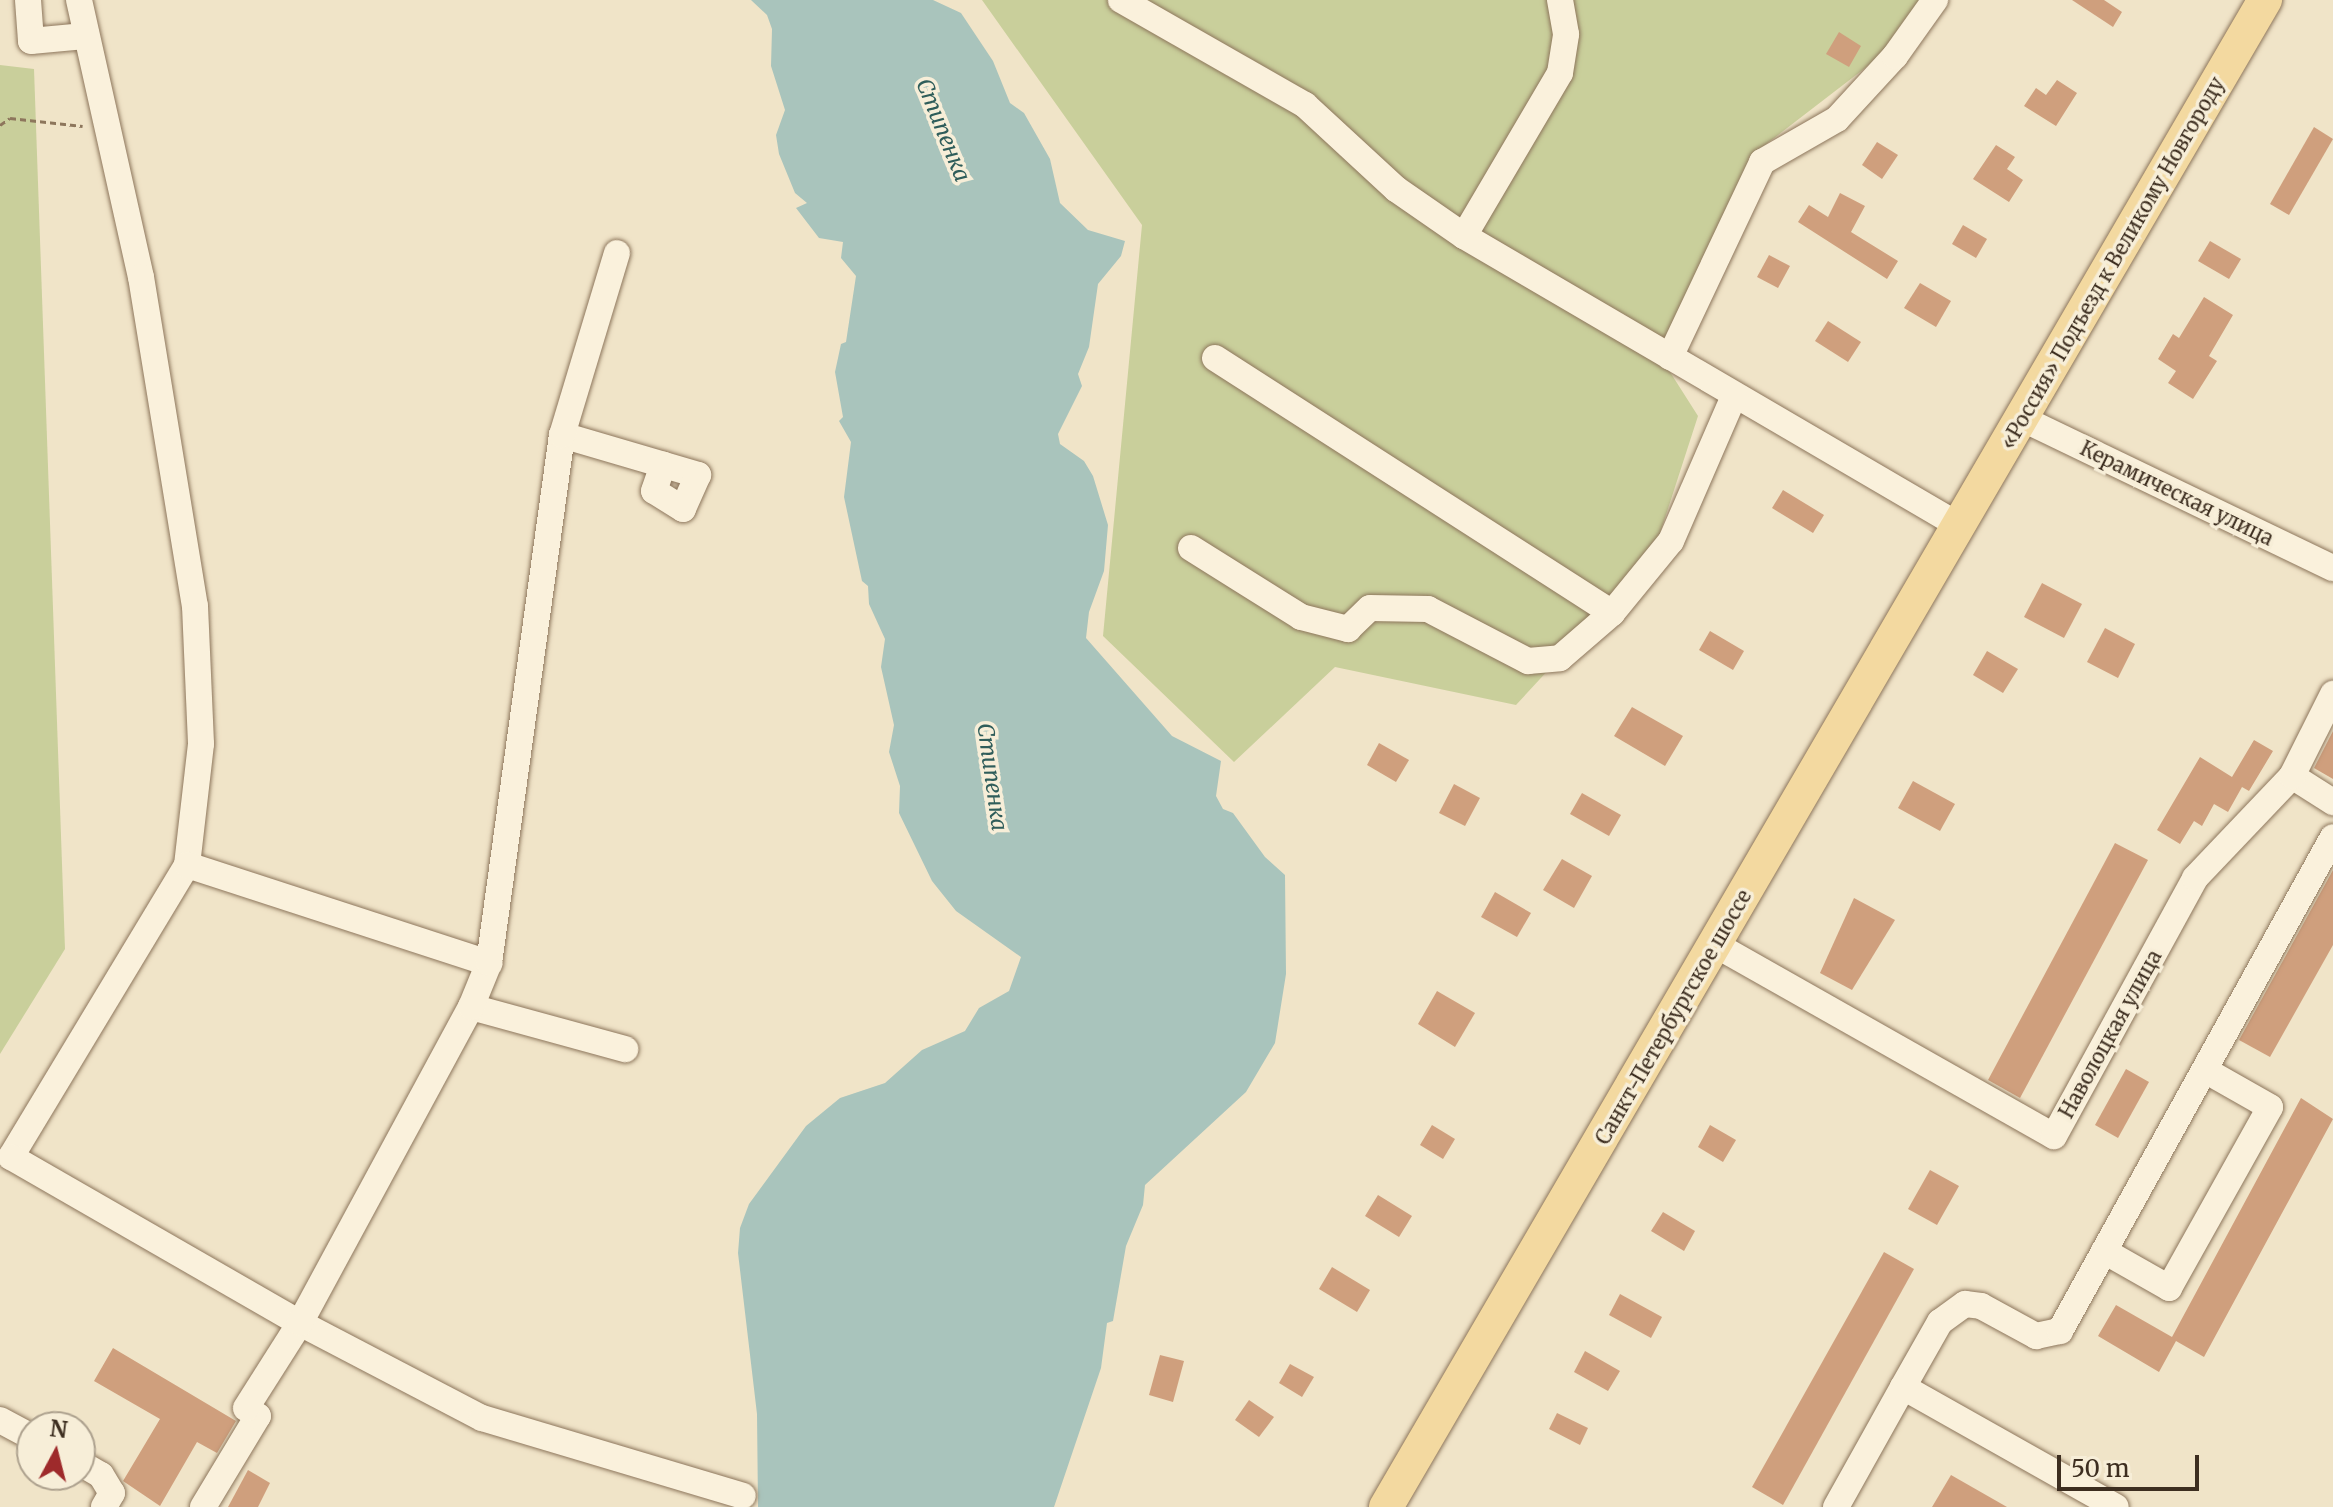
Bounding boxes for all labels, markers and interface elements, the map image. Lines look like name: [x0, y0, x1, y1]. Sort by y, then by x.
street label: «Россия» Подъезд к Великому Новгороду: [1995, 73, 2229, 453]
water label: Стипенка: [910, 75, 976, 185]
street label: Керамическая улица: [2076, 436, 2278, 550]
water label: Стипенка: [971, 721, 1013, 833]
street label: Санкт-Петербургское шоссе: [1590, 886, 1756, 1148]
street label: Наволоцкая улица: [2054, 946, 2166, 1122]
north arrow: [16, 1411, 96, 1491]
text: N: [48, 1414, 69, 1444]
scale bar: [2061, 1439, 2203, 1489]
text: 50 m: [2071, 1453, 2130, 1484]

